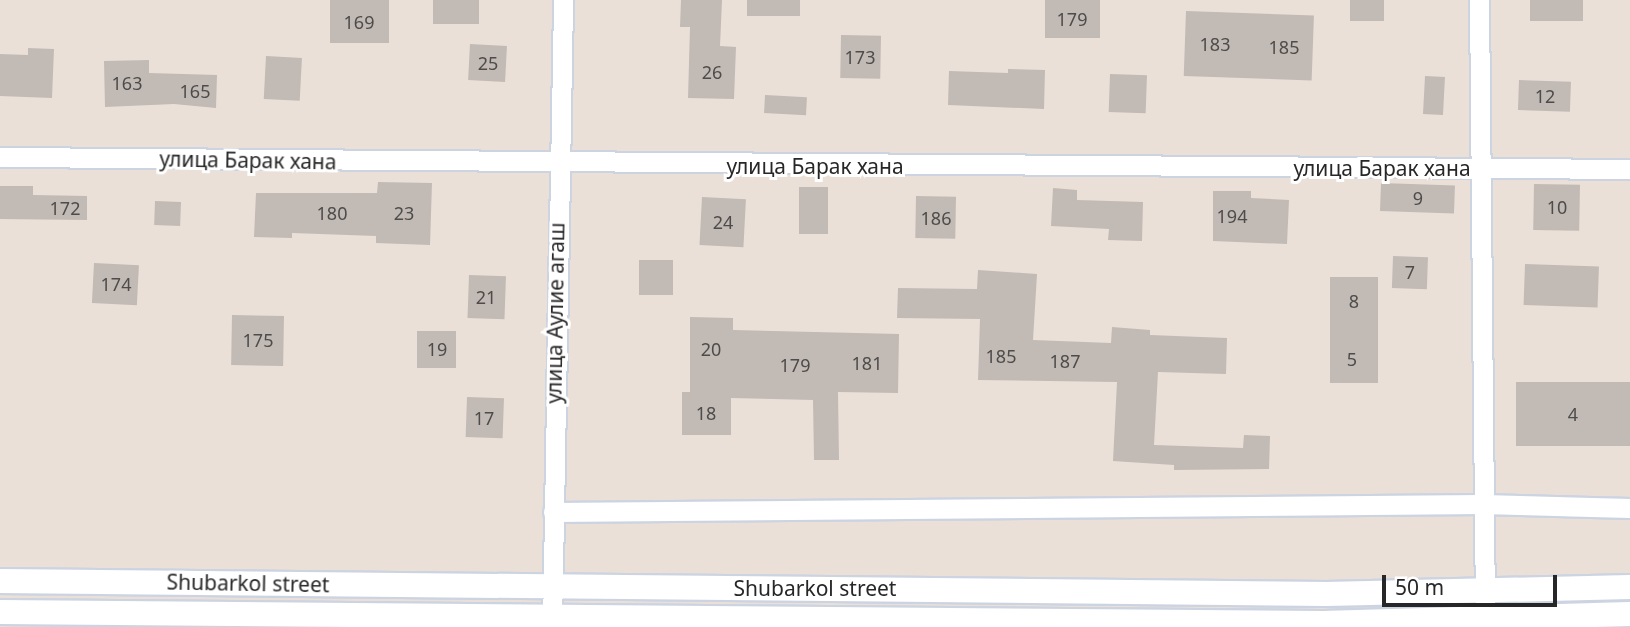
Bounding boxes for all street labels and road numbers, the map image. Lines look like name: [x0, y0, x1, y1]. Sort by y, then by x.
street label: улица Барак хана: [159, 146, 337, 174]
street label: улица Барак хана: [726, 153, 904, 179]
street label: улица Барак хана: [1293, 155, 1471, 181]
street label: улица Аулие агаш: [541, 222, 569, 404]
street label: Shubarkol street: [166, 569, 330, 597]
street label: Shubarkol street: [734, 575, 896, 601]

